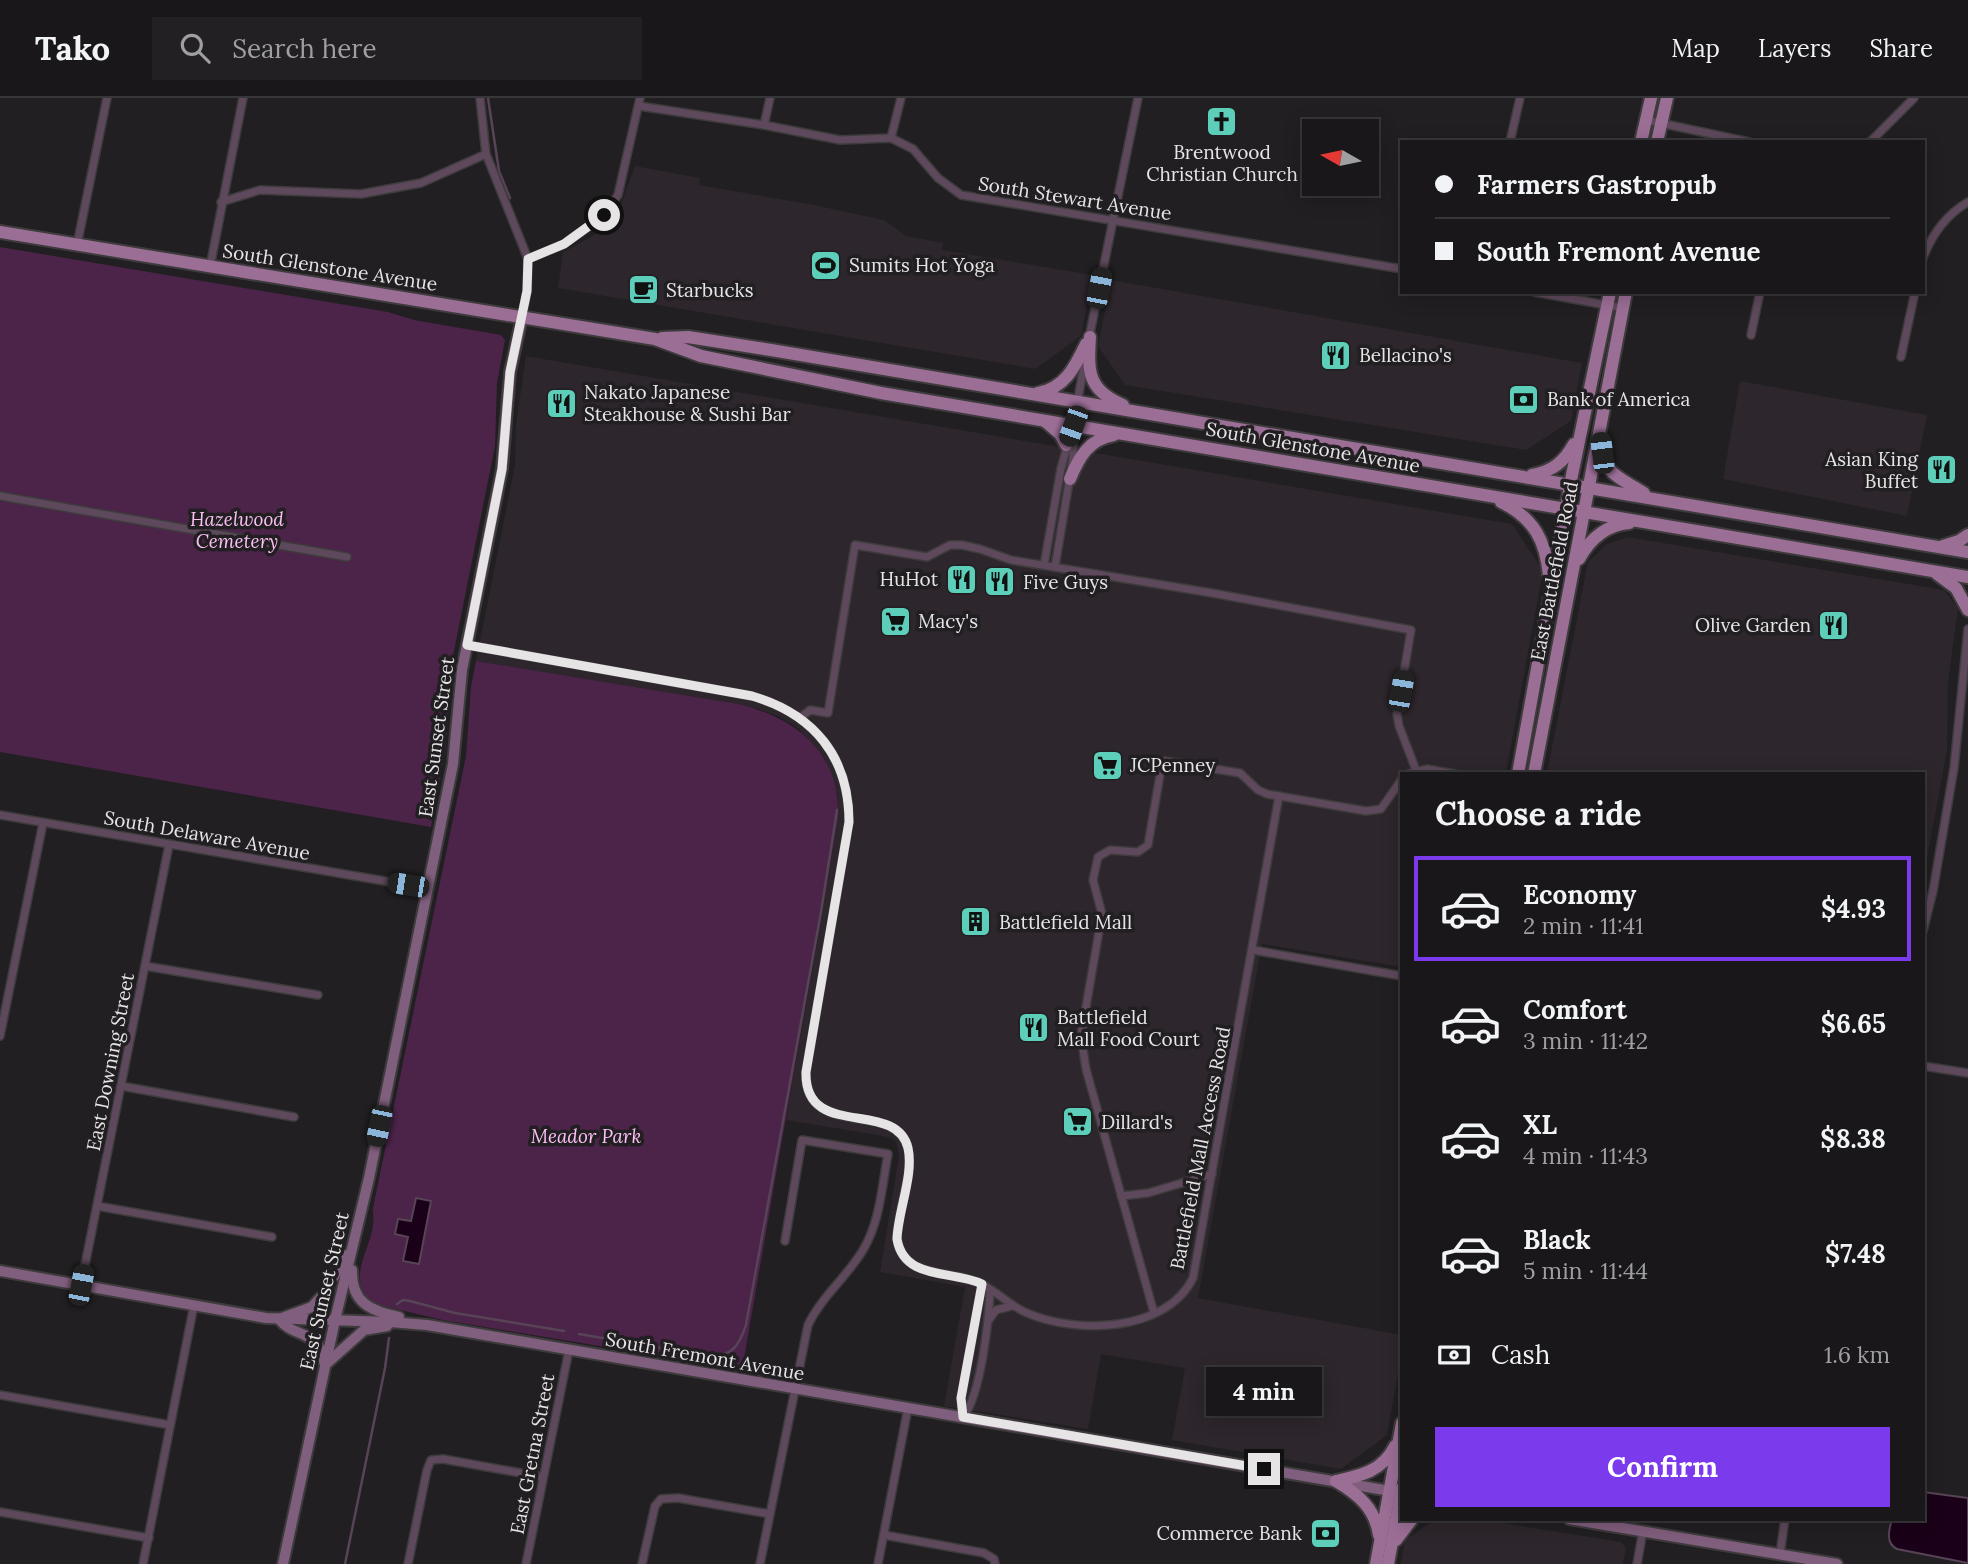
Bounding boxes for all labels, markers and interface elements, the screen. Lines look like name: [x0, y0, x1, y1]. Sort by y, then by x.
search box: [152, 17, 642, 80]
text: Tako: [35, 27, 110, 69]
icon: search: [176, 29, 214, 67]
text: Search here: [232, 32, 377, 65]
text: Map: [1671, 33, 1720, 64]
text: Layers: [1758, 33, 1831, 64]
text: Share: [1869, 33, 1933, 64]
church icon: Brentwood Christian Church: [1205, 104, 1239, 138]
north arrow: [1302, 119, 1379, 196]
map controls: [1302, 119, 1379, 196]
place label: Brentwood Christian Church: [1146, 140, 1298, 186]
text: Farmers Gastropub: [1477, 168, 1717, 201]
street label: South Stewart Avenue: [977, 171, 1173, 225]
route start: [588, 199, 620, 231]
text: South Fremont Avenue: [1477, 235, 1761, 268]
street label: South Glenstone Avenue: [221, 238, 439, 296]
sports icon: Sumits Hot Yoga: [809, 248, 843, 282]
place label: Sumits Hot Yoga: [849, 253, 995, 277]
car: [1085, 265, 1114, 311]
cafe icon: Starbucks: [626, 273, 660, 307]
place label: Starbucks: [666, 278, 754, 302]
restaurant icon: Bellacino's: [1319, 338, 1353, 372]
place label: Bellacino's: [1359, 343, 1452, 367]
place label: Nakato Japanese Steakhouse & Sushi Bar: [584, 380, 792, 426]
bank icon: Bank of America: [1507, 382, 1541, 416]
restaurant icon: Nakato Japanese Steakhouse & Sushi Bar: [544, 386, 578, 420]
place label: Bank of America: [1547, 387, 1691, 411]
car: [1056, 403, 1091, 449]
street label: South Glenstone Avenue: [1204, 416, 1422, 478]
car: [1590, 431, 1615, 475]
place label: Asian King Buffet: [1824, 447, 1919, 493]
restaurant icon: Asian King Buffet: [1924, 453, 1958, 487]
street label: East Battlefield Road: [1525, 479, 1583, 663]
park label: Hazelwood Cemetery: [190, 507, 284, 553]
restaurant icon: HuHot: [944, 562, 978, 596]
restaurant icon: Five Guys: [983, 565, 1017, 599]
place label: HuHot: [879, 567, 939, 591]
place label: Five Guys: [1023, 570, 1108, 594]
supermarket icon: Macy's: [878, 604, 912, 638]
restaurant icon: Olive Garden: [1817, 608, 1851, 642]
place label: Macy's: [918, 609, 978, 633]
place label: Olive Garden: [1695, 613, 1811, 637]
street label: East Sunset Street: [413, 655, 459, 819]
car: [1388, 668, 1415, 714]
supermarket icon: JCPenney: [1090, 748, 1124, 782]
place label: JCPenney: [1129, 753, 1215, 777]
text: Choose a ride: [1435, 793, 1642, 834]
street label: South Delaware Avenue: [102, 805, 312, 865]
car: [386, 871, 431, 899]
icon: car: [1439, 877, 1502, 940]
text: Economy: [1523, 878, 1636, 911]
text: $4.93: [1821, 892, 1886, 925]
building icon: Battlefield Mall: [959, 905, 993, 939]
place label: Battlefield Mall: [999, 910, 1132, 934]
text: 2 min · 11:41: [1523, 911, 1644, 940]
street label: East Downing Street: [81, 970, 139, 1153]
icon: car: [1439, 992, 1502, 1055]
text: Comfort: [1523, 993, 1627, 1026]
place label: Battlefield Mall Food Court: [1057, 1005, 1200, 1051]
text: $6.65: [1821, 1007, 1886, 1040]
restaurant icon: Battlefield Mall Food Court: [1017, 1011, 1051, 1045]
street label: Battlefield Mall Access Road: [1165, 1024, 1235, 1272]
text: 3 min · 11:42: [1523, 1026, 1648, 1055]
car: [365, 1103, 394, 1149]
supermarket icon: Dillard's: [1061, 1105, 1095, 1139]
icon: car: [1439, 1107, 1502, 1170]
text: XL: [1523, 1108, 1557, 1141]
place label: Dillard's: [1101, 1110, 1173, 1134]
text: $8.38: [1820, 1122, 1886, 1155]
park label: Meador Park: [531, 1124, 641, 1148]
text: 4 min · 11:43: [1523, 1141, 1648, 1170]
street label: East Sunset Street: [294, 1209, 354, 1372]
icon: car: [1439, 1222, 1502, 1285]
text: Black: [1523, 1223, 1591, 1256]
text: $7.48: [1825, 1237, 1886, 1270]
text: 5 min · 11:44: [1523, 1256, 1648, 1285]
car: [67, 1262, 96, 1308]
street label: South Fremont Avenue: [604, 1327, 806, 1385]
icon: cash: [1435, 1336, 1473, 1374]
text: Cash: [1491, 1338, 1550, 1371]
text: 1.6 km: [1824, 1340, 1890, 1369]
callout: 4 min: [1206, 1368, 1322, 1416]
street label: East Gretna Street: [505, 1371, 559, 1536]
text: 4 min: [1233, 1377, 1295, 1406]
button: Confirm: [1435, 1427, 1890, 1507]
route end: [1248, 1453, 1280, 1485]
bank icon: Commerce Bank: [1308, 1516, 1342, 1550]
place label: Commerce Bank: [1157, 1521, 1303, 1545]

